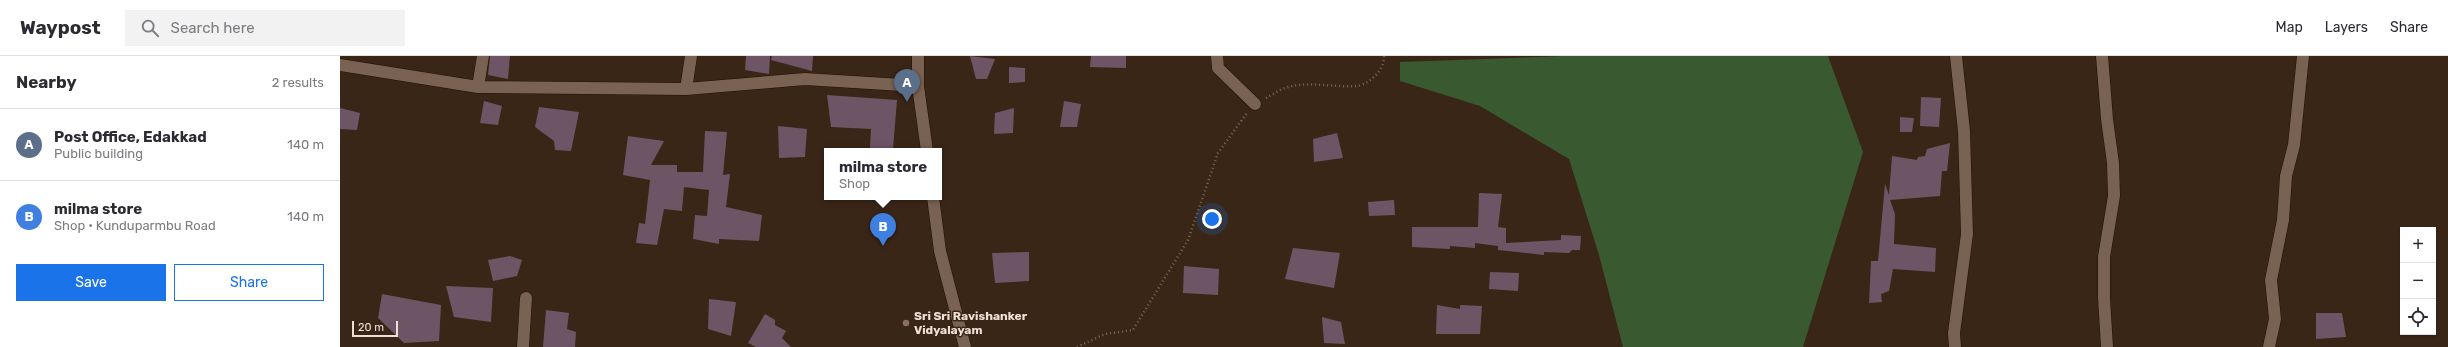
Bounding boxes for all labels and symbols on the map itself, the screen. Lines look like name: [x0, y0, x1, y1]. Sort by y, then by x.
pin: A: [894, 69, 920, 102]
your location: [1202, 209, 1222, 229]
pin: B: [870, 213, 896, 246]
place label: Sri Sri Ravishanker Vidyalayam: [914, 309, 1028, 337]
marker: Sri Sri Ravishanker Vidyalayam: [901, 318, 911, 328]
scale bar: [352, 319, 398, 338]

